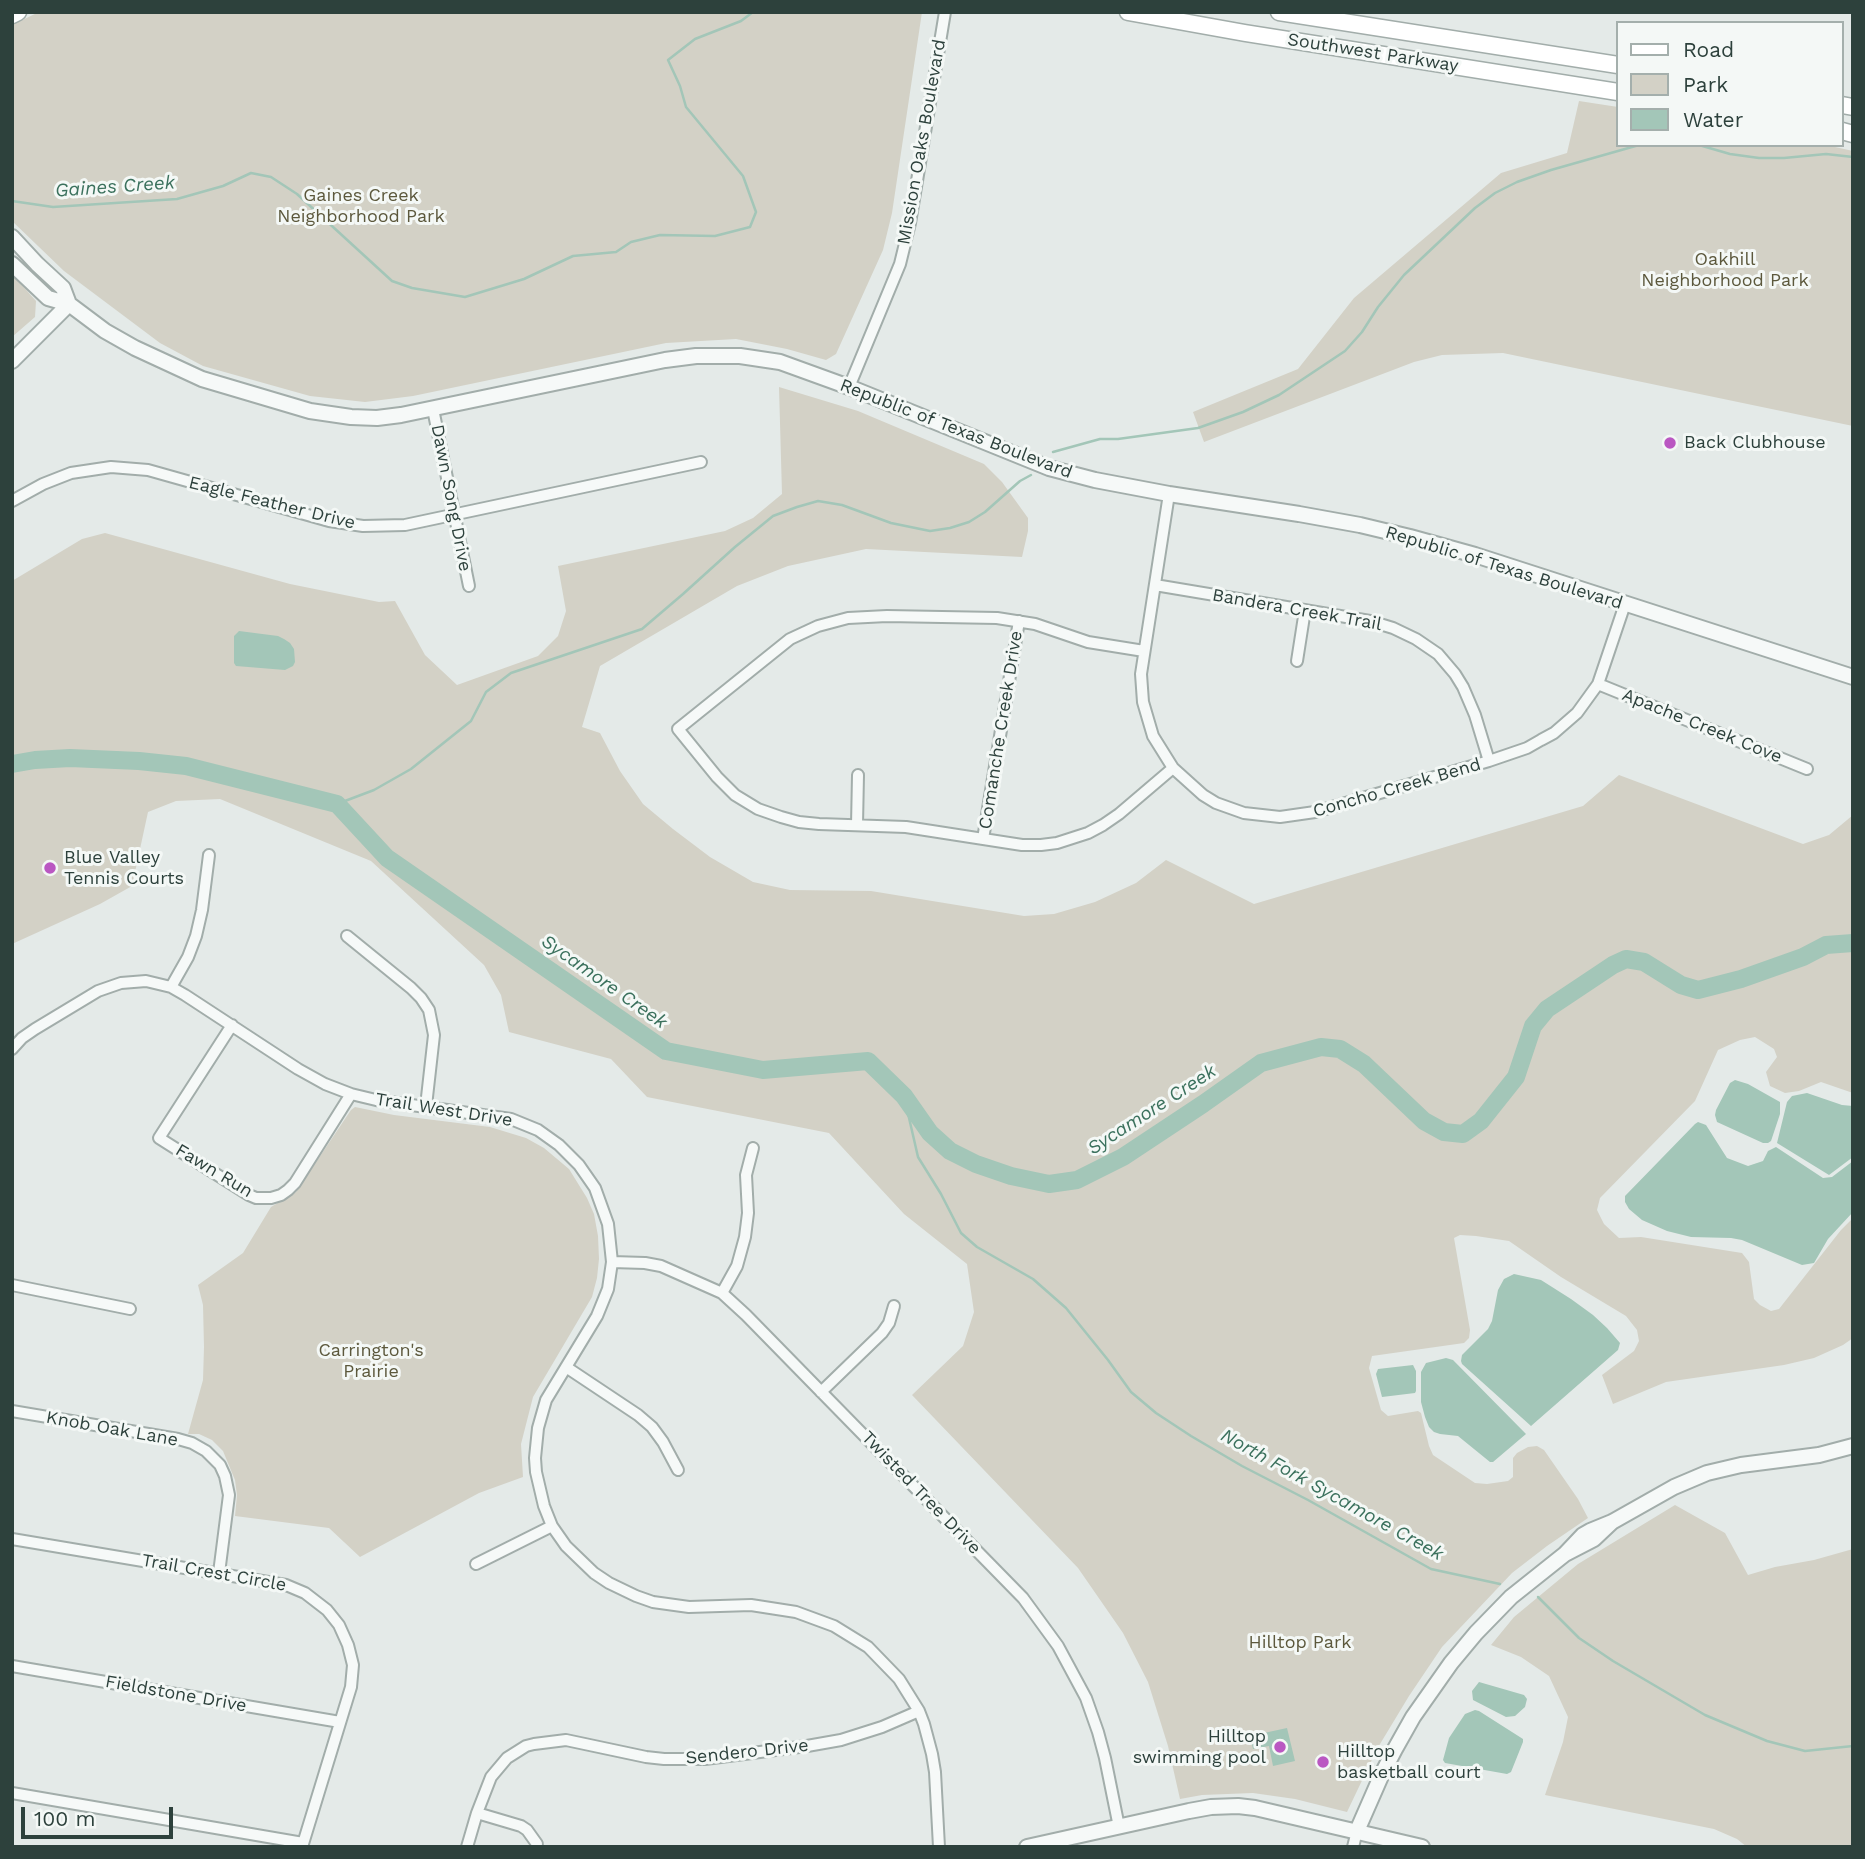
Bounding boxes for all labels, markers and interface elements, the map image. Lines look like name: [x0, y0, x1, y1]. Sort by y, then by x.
legend: [1616, 21, 1844, 147]
street label: Southwest Parkway: [1286, 29, 1460, 77]
text: Road: [1683, 37, 1734, 62]
street label: Mission Oaks Boulevard: [893, 38, 951, 246]
text: Park: [1683, 72, 1728, 97]
text: Water: [1683, 107, 1743, 132]
water label: Gaines Creek: [54, 171, 176, 203]
park label: Gaines Creek Neighborhood Park: [277, 185, 445, 228]
park label: Oakhill Neighborhood Park: [1641, 249, 1809, 292]
street label: Republic of Texas Boulevard: [837, 375, 1075, 483]
street label: Dawn Song Drive: [426, 423, 476, 573]
place label: Back Clubhouse: [1684, 432, 1826, 454]
marker: Back Clubhouse: [1662, 435, 1678, 451]
street label: Eagle Feather Drive: [187, 472, 357, 534]
street label: Republic of Texas Boulevard: [1383, 522, 1625, 614]
street label: Bandera Creek Trail: [1210, 584, 1384, 636]
street label: Comanche Creek Drive: [975, 629, 1027, 831]
street label: Apache Creek Cove: [1619, 684, 1785, 768]
street label: Concho Creek Bend: [1311, 754, 1483, 822]
place label: Blue Valley Tennis Courts: [64, 847, 184, 890]
marker: Blue Valley Tennis Courts: [42, 860, 58, 876]
water label: Sycamore Creek: [537, 930, 671, 1034]
water label: Sycamore Creek: [1083, 1060, 1221, 1160]
street label: Trail West Drive: [374, 1089, 514, 1131]
street label: Fawn Run: [171, 1139, 257, 1203]
park label: Carrington's Prairie: [318, 1340, 424, 1382]
street label: Knob Oak Lane: [44, 1407, 180, 1451]
water label: North Fork Sycamore Creek: [1217, 1424, 1447, 1566]
street label: Twisted Tree Drive: [857, 1427, 985, 1559]
street label: Trail Crest Circle: [140, 1550, 288, 1596]
park label: Hilltop Park: [1248, 1632, 1352, 1654]
street label: Fieldstone Drive: [104, 1671, 248, 1717]
place label: Hilltop swimming pool: [1133, 1726, 1266, 1768]
street label: Sendero Drive: [684, 1735, 810, 1769]
marker: Hilltop swimming pool: [1272, 1739, 1288, 1755]
place label: Hilltop basketball court: [1337, 1741, 1480, 1784]
marker: Hilltop basketball court: [1315, 1754, 1331, 1770]
scale bar: [24, 1792, 177, 1836]
text: 100 m: [34, 1806, 96, 1831]

